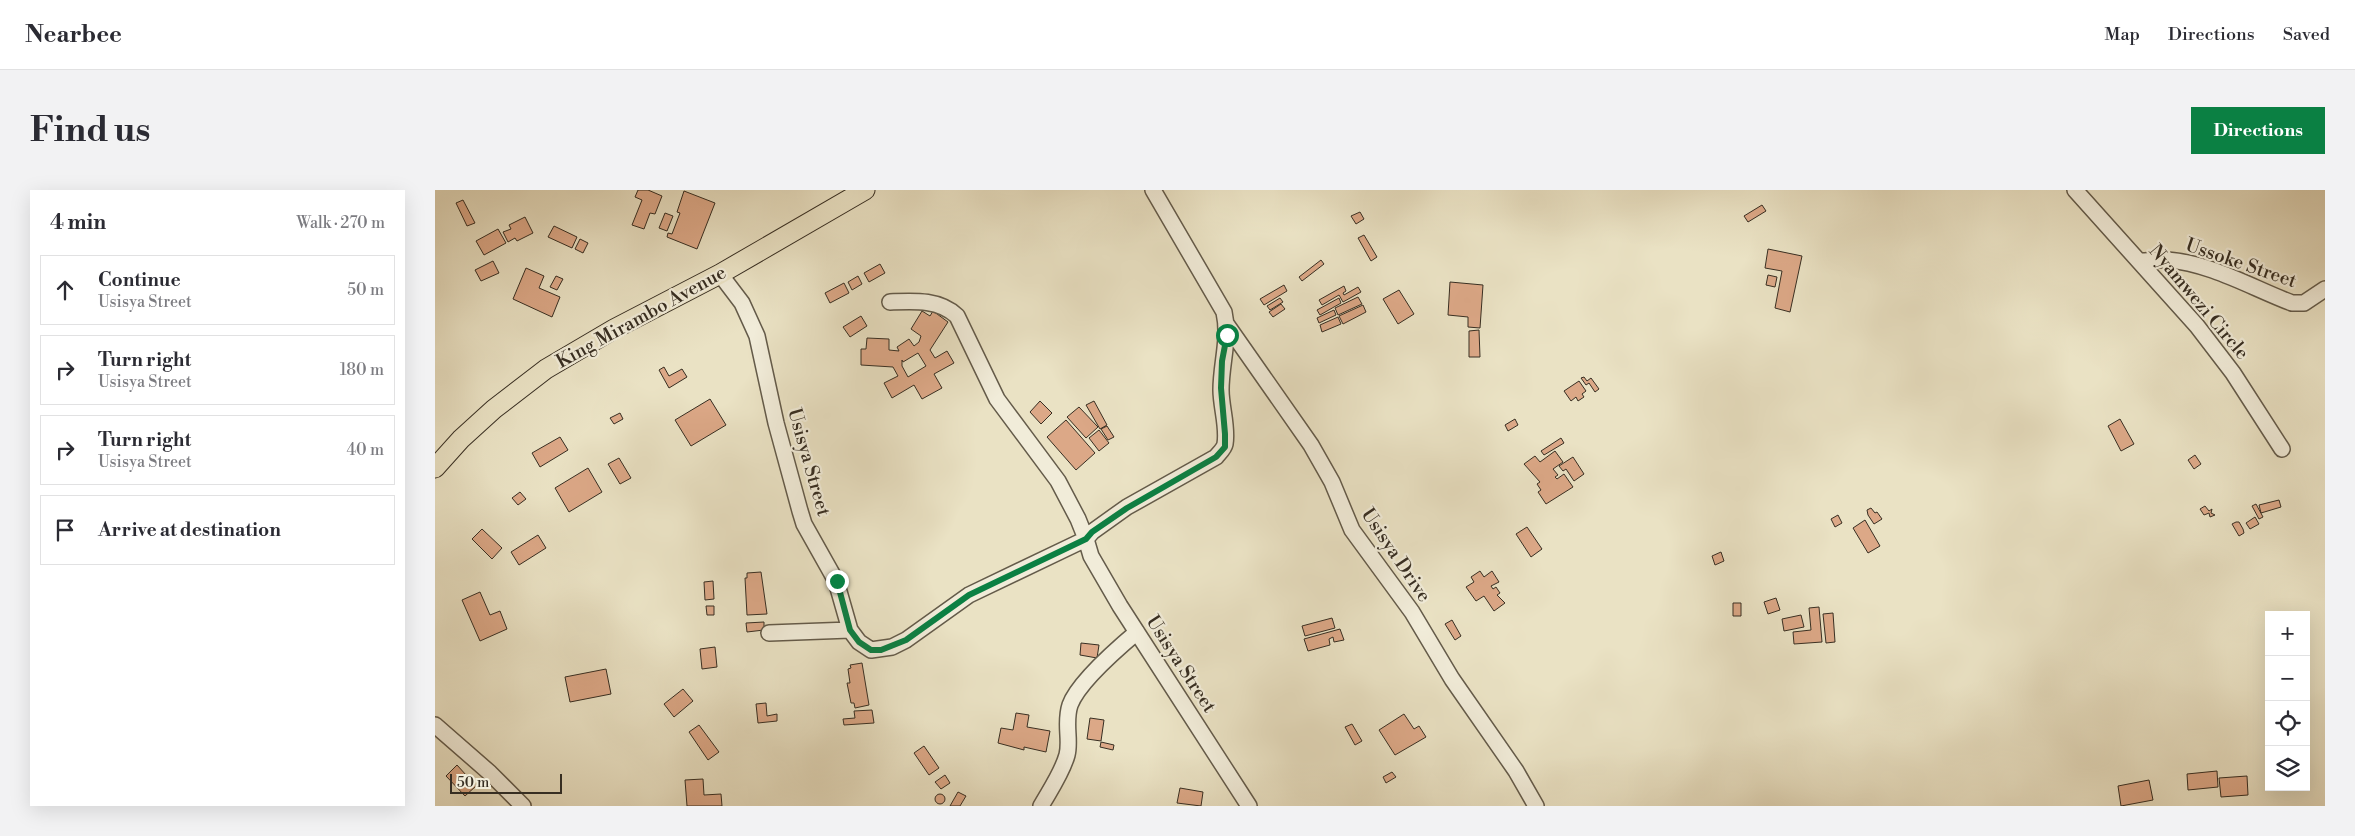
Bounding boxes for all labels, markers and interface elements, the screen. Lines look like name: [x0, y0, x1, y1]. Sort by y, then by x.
text: Nearbee: [25, 20, 122, 50]
text: Map: [2104, 23, 2140, 46]
text: Directions: [2168, 23, 2255, 46]
text: Saved: [2283, 23, 2330, 46]
button: Directions: [2191, 107, 2325, 154]
text: Find us: [30, 109, 150, 152]
text: 4 min: [50, 210, 106, 236]
text: Walk · 270 m: [296, 213, 385, 233]
street label: Ussoke Street: [2182, 233, 2300, 293]
street label: Nyamwezi Circle: [2144, 239, 2254, 365]
street label: King Mirambo Avenue: [552, 260, 730, 374]
text: Continue: [98, 268, 181, 292]
icon: ahead: [51, 276, 79, 304]
text: 50 m: [347, 280, 384, 300]
text: Usisya Street: [98, 292, 192, 312]
route start: [1216, 324, 1239, 347]
text: Turn right: [98, 348, 191, 372]
icon: right: [51, 356, 79, 384]
text: 180 m: [340, 360, 384, 380]
text: Usisya Street: [98, 372, 192, 392]
street label: Usisya Street: [782, 405, 836, 519]
text: Turn right: [98, 428, 191, 452]
icon: right: [51, 436, 79, 464]
text: 40 m: [347, 440, 384, 460]
text: Usisya Street: [98, 452, 192, 472]
street label: Usisya Drive: [1356, 503, 1436, 607]
icon: arrive: [51, 516, 79, 544]
text: Arrive at destination: [98, 518, 281, 542]
route end: [826, 570, 849, 593]
street label: Usisya Street: [1141, 611, 1222, 717]
map controls: [2265, 611, 2310, 791]
button: +: [2265, 611, 2310, 656]
button: −: [2265, 656, 2310, 701]
button: locate: [2265, 701, 2310, 746]
button: layers: [2265, 746, 2310, 791]
scale bar: [450, 771, 563, 794]
text: 50 m: [457, 774, 489, 792]

